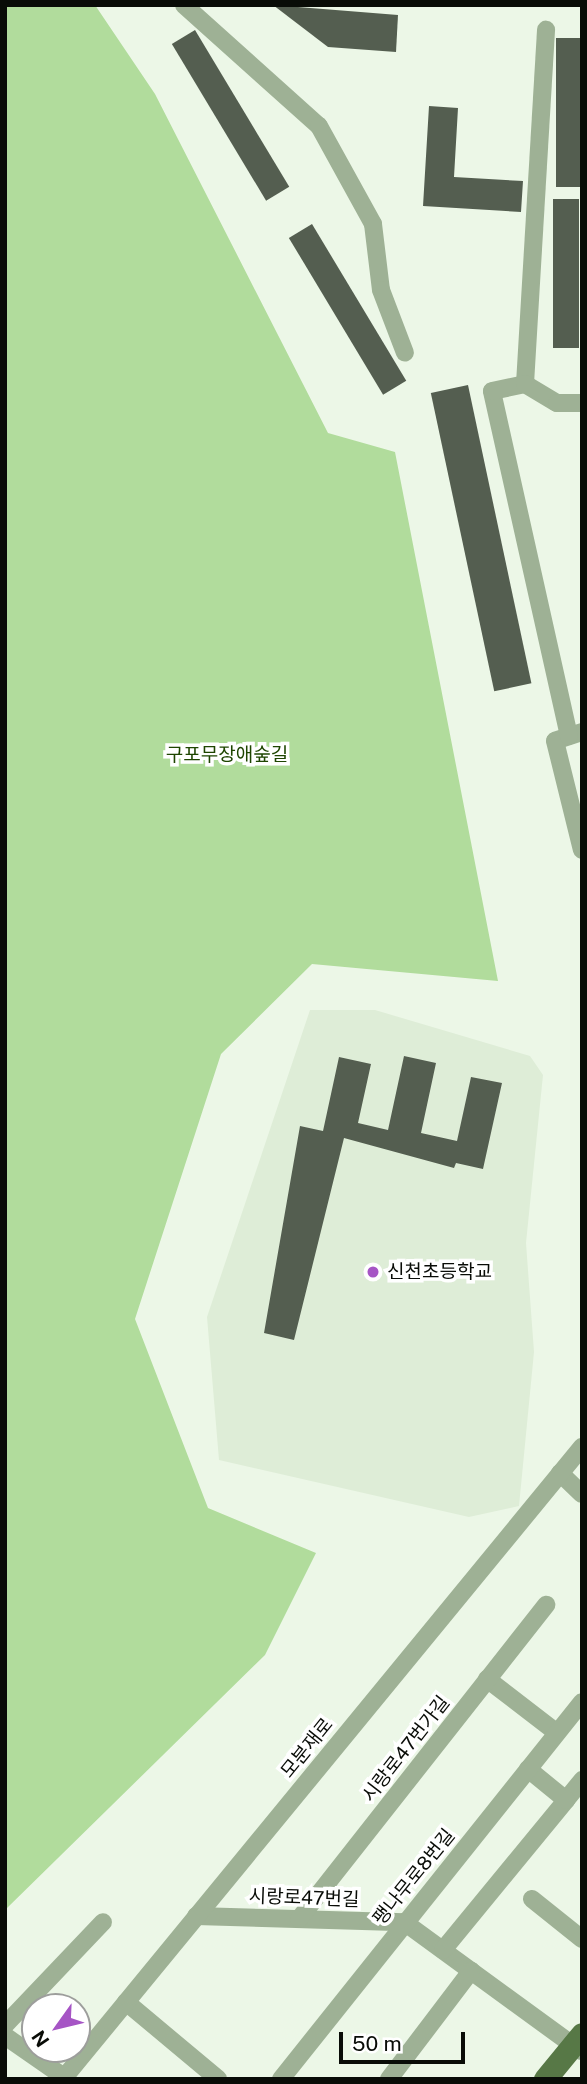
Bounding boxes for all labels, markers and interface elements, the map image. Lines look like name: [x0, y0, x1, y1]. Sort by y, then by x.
park label: 구포무장애숲길: [166, 744, 288, 766]
place label: 신천초등학교: [387, 1261, 492, 1283]
marker: 신천초등학교: [365, 1264, 381, 1280]
street label: 시랑로47번가길: [358, 1691, 454, 1807]
street label: 모분재로: [276, 1714, 338, 1782]
street label: 팽나무로8번길: [368, 1824, 460, 1930]
street label: 시랑로47번길: [248, 1885, 360, 1911]
north arrow: [21, 1993, 91, 2063]
scale bar: [342, 2018, 468, 2062]
text: N: [27, 2026, 54, 2051]
text: 50 m: [352, 2031, 402, 2056]

